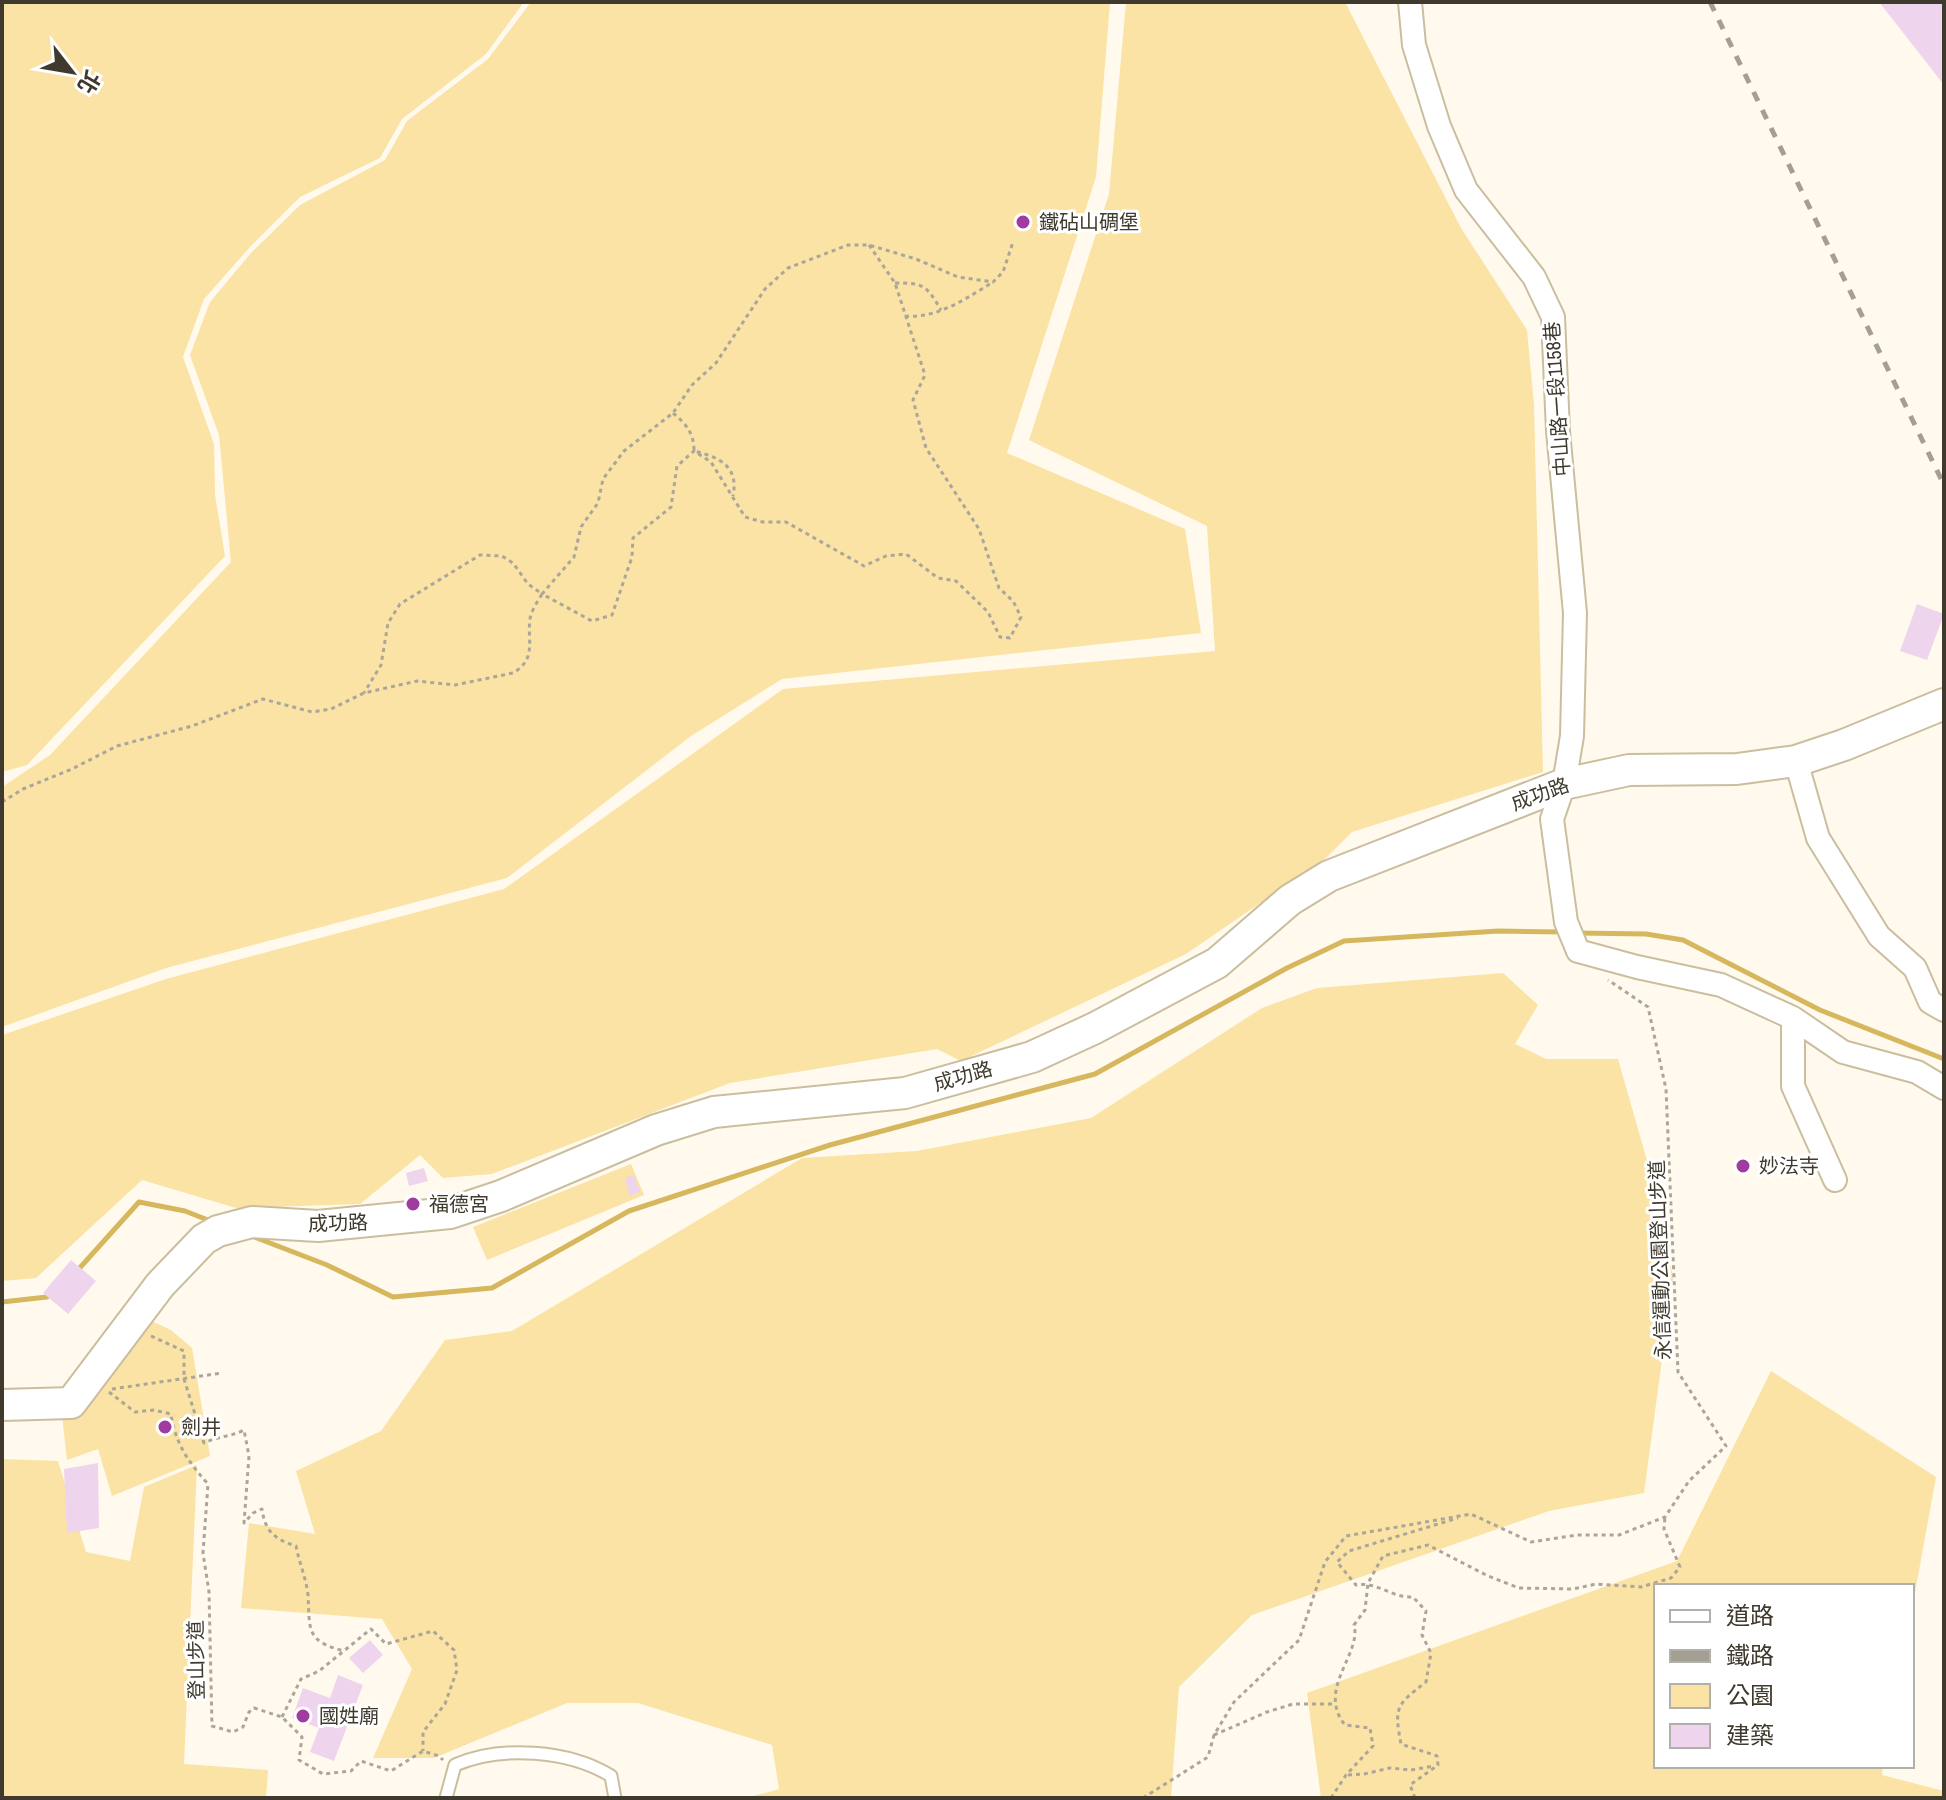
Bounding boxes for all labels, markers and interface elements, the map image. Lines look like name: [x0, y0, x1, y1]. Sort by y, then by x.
north arrow: [32, 32, 112, 112]
text: 北: [71, 65, 108, 99]
place label: 鐵砧山碉堡: [1039, 208, 1139, 235]
marker: 鐵砧山碉堡: [1014, 213, 1032, 231]
street label: 中山路一段1158巷: [1538, 321, 1575, 477]
street label: 成功路: [1507, 771, 1573, 816]
street label: 成功路: [930, 1054, 995, 1097]
place label: 妙法寺: [1759, 1152, 1819, 1179]
marker: 妙法寺: [1734, 1157, 1752, 1175]
street label: 永信運動公園登山步道: [1643, 1160, 1676, 1360]
place label: 福德宮: [429, 1190, 489, 1217]
marker: 福德宮: [404, 1195, 422, 1213]
street label: 成功路: [308, 1208, 368, 1237]
place label: 劍井: [181, 1413, 221, 1440]
marker: 劍井: [156, 1418, 174, 1436]
legend: [1654, 1584, 1914, 1768]
text: 道路: [1726, 1599, 1774, 1631]
street label: 登山步道: [181, 1620, 210, 1700]
text: 鐵路: [1726, 1639, 1774, 1671]
text: 公園: [1726, 1679, 1774, 1711]
place label: 國姓廟: [319, 1702, 379, 1729]
marker: 國姓廟: [294, 1707, 312, 1725]
text: 建築: [1726, 1719, 1774, 1751]

